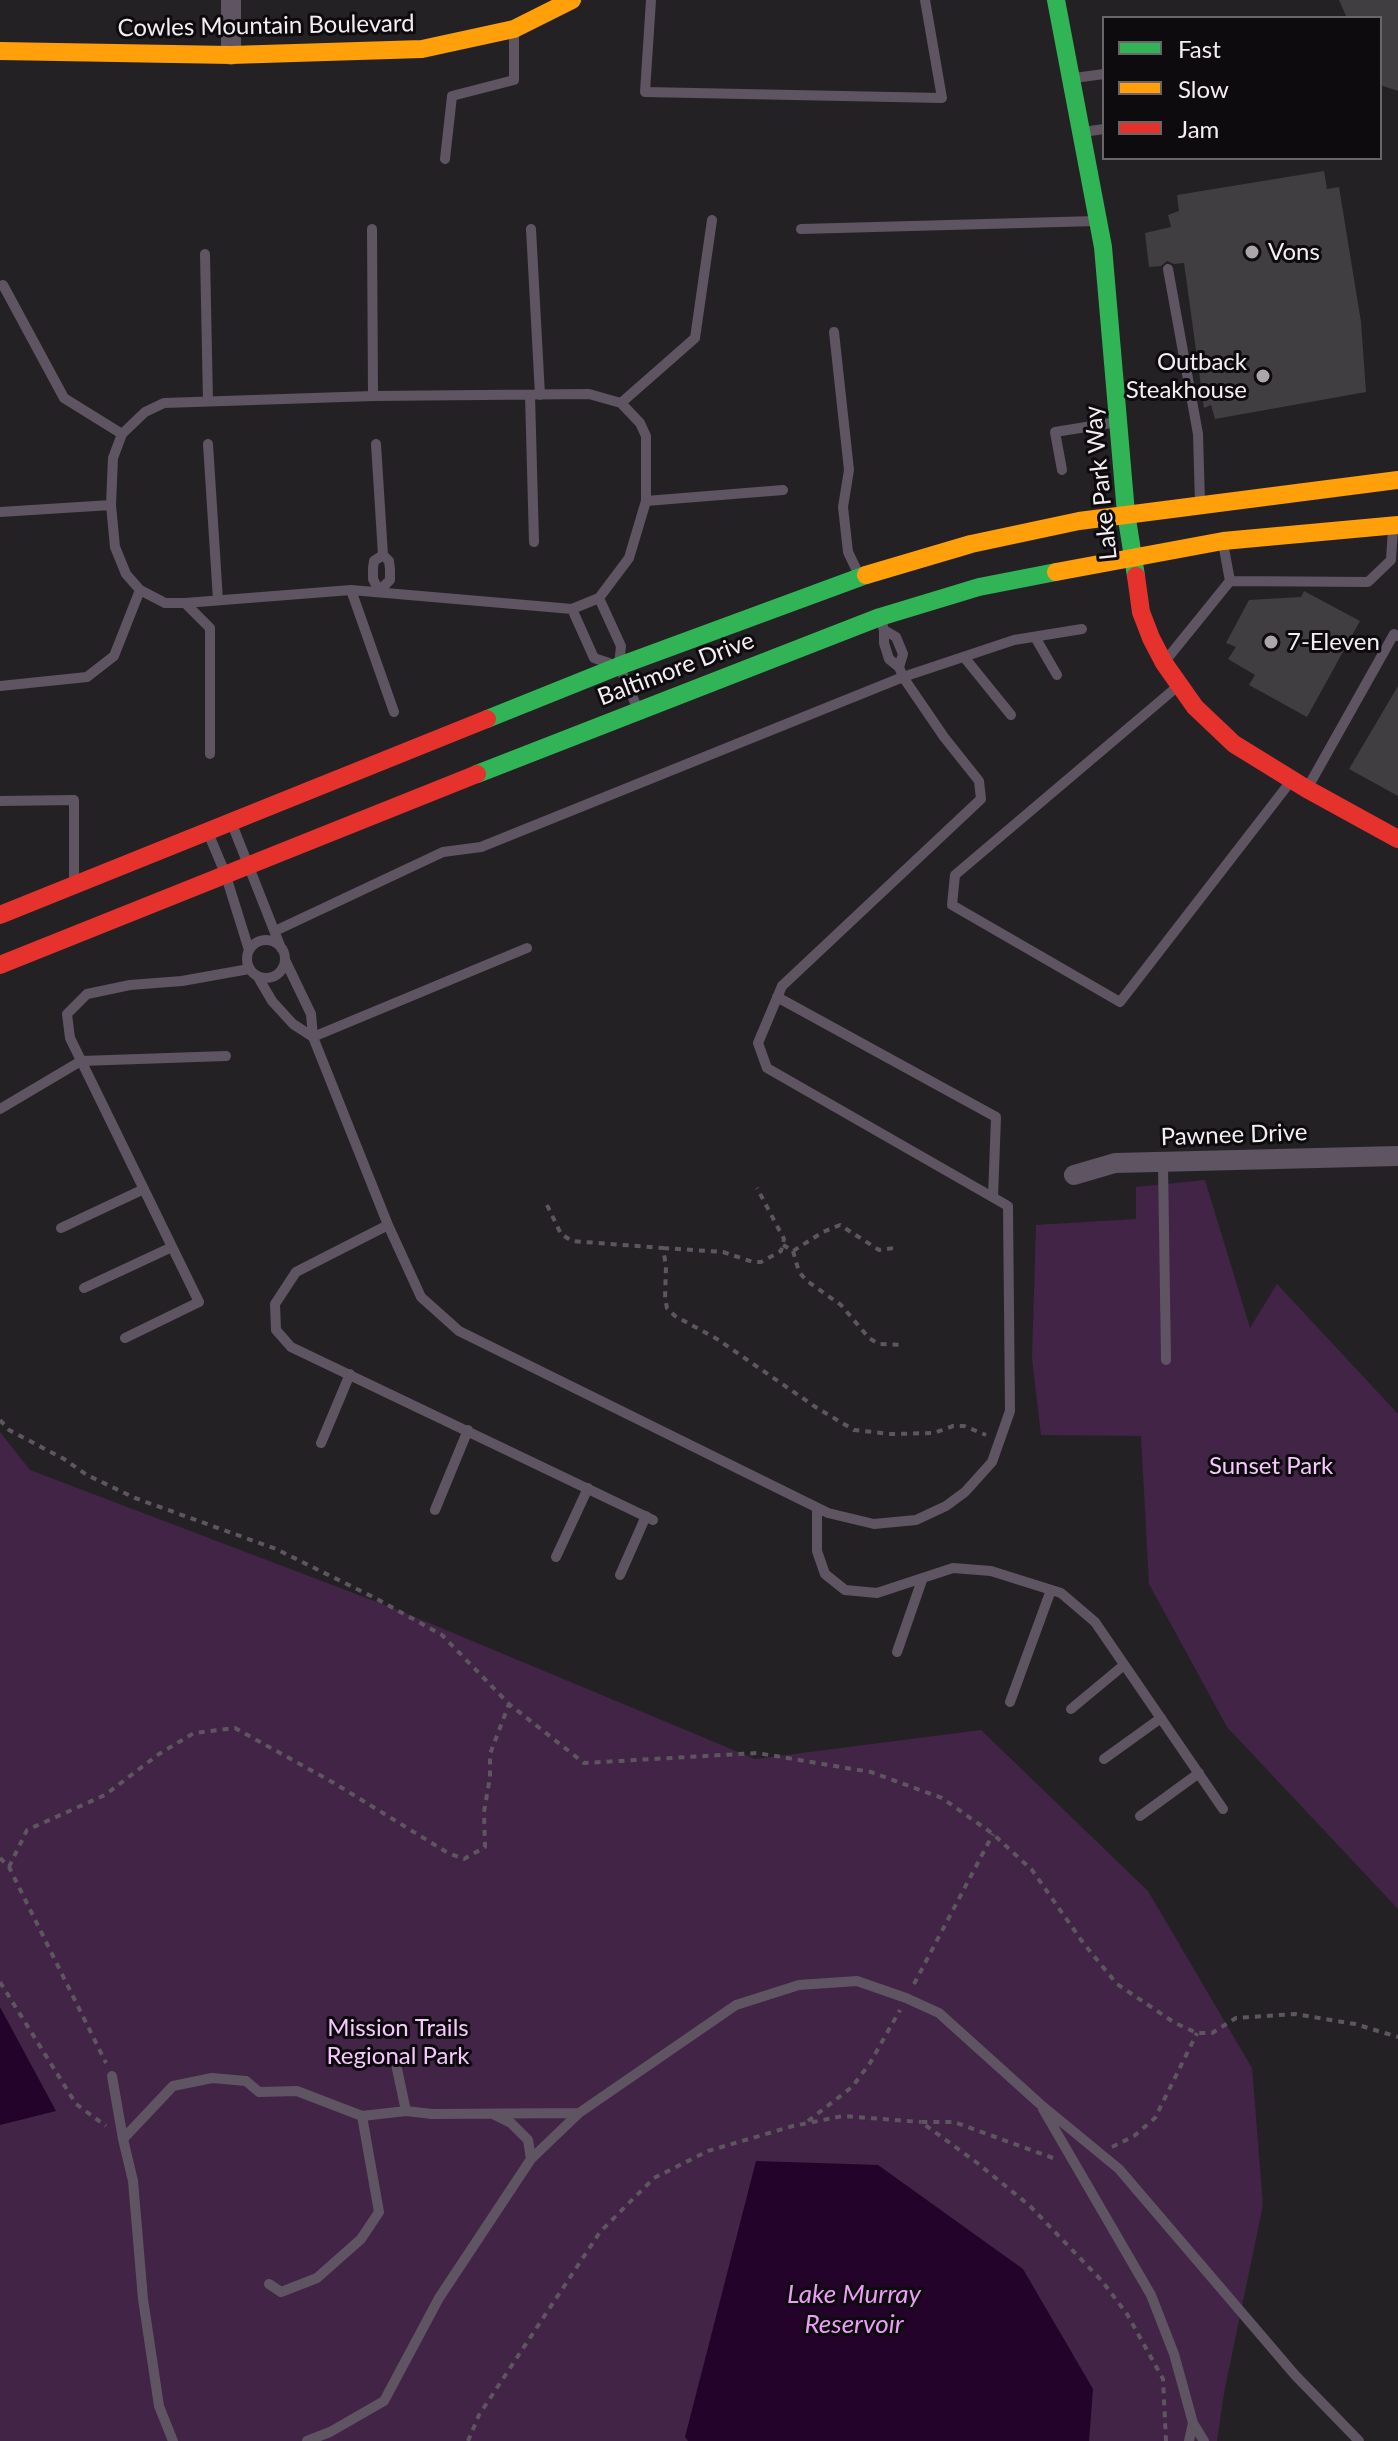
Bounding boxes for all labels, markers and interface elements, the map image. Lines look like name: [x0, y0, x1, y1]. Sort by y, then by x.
street label: Cowles Mountain Boulevard: [117, 9, 415, 43]
legend: [1102, 16, 1382, 160]
text: Fast: [1178, 34, 1221, 63]
text: Slow: [1178, 74, 1229, 103]
text: Jam: [1178, 114, 1219, 143]
place label: Vons: [1268, 238, 1320, 266]
marker: Vons: [1243, 243, 1261, 261]
place label: Outback Steakhouse: [1126, 348, 1247, 404]
marker: Outback Steakhouse: [1254, 367, 1272, 385]
street label: Lake Park Way: [1079, 404, 1123, 562]
street label: Baltimore Drive: [594, 626, 758, 712]
place label: 7-Eleven: [1287, 628, 1380, 656]
marker: 7-Eleven: [1262, 633, 1280, 651]
street label: Pawnee Drive: [1160, 1118, 1308, 1152]
park label: Sunset Park: [1209, 1452, 1333, 1480]
park label: Mission Trails Regional Park: [327, 2014, 469, 2070]
water label: Lake Murray Reservoir: [787, 2279, 921, 2340]

